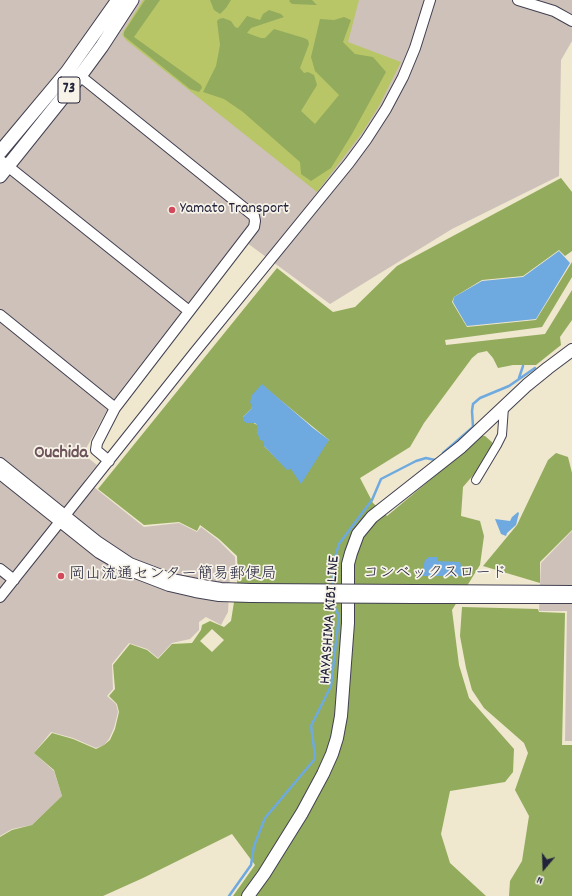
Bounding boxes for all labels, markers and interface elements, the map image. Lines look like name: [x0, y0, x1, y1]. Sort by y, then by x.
road number: 73: [58, 77, 80, 103]
place label: Yamato Transport: [180, 200, 289, 220]
marker: Yamato Transport: [167, 205, 177, 215]
district label: Ouchida: [34, 444, 88, 466]
street label: HAYASHIMA KIBI LINE: [317, 555, 345, 685]
street label: コンベックスロード: [363, 565, 507, 585]
place label: 岡山流通センター簡易郵便局: [69, 566, 277, 586]
marker: 岡山流通センター簡易郵便局: [56, 571, 66, 581]
north arrow: [524, 848, 564, 888]
text: N: [535, 871, 545, 888]

